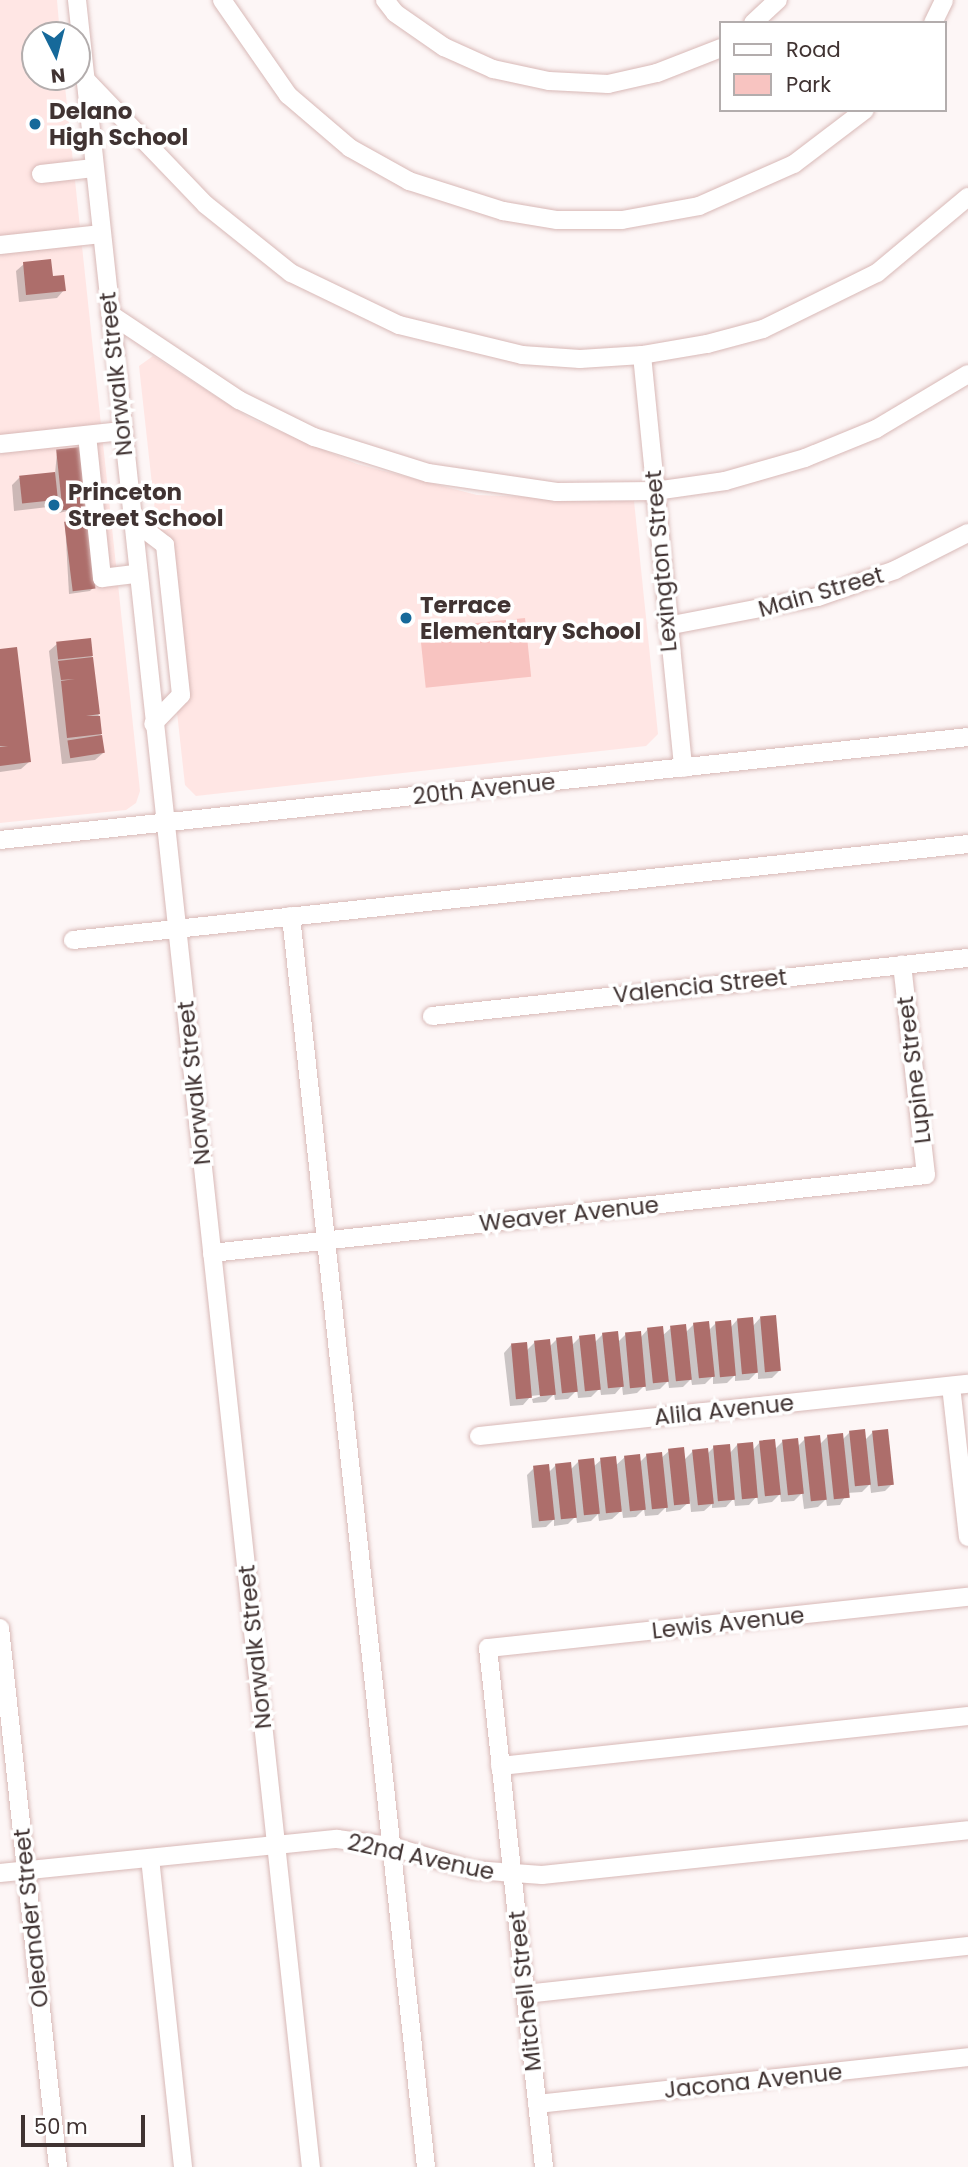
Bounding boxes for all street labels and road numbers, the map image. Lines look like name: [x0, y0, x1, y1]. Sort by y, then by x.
street label: Norwalk Street: [94, 291, 138, 457]
street label: Lexington Street: [639, 469, 683, 653]
street label: Main Street: [755, 561, 887, 623]
street label: 20th Avenue: [411, 768, 557, 810]
street label: Valencia Street: [612, 963, 788, 1009]
street label: Lupine Street: [891, 995, 937, 1145]
street label: Norwalk Street: [172, 1000, 216, 1166]
street label: Weaver Avenue: [478, 1191, 660, 1237]
street label: Alila Avenue: [653, 1389, 795, 1431]
street label: Norwalk Street: [233, 1564, 277, 1730]
street label: Lewis Avenue: [650, 1601, 806, 1645]
street label: Oleander Street: [8, 1827, 54, 2009]
street label: 22nd Avenue: [345, 1828, 497, 1886]
street label: Mitchell Street: [503, 1909, 547, 2073]
street label: Jacona Avenue: [662, 2058, 844, 2104]

